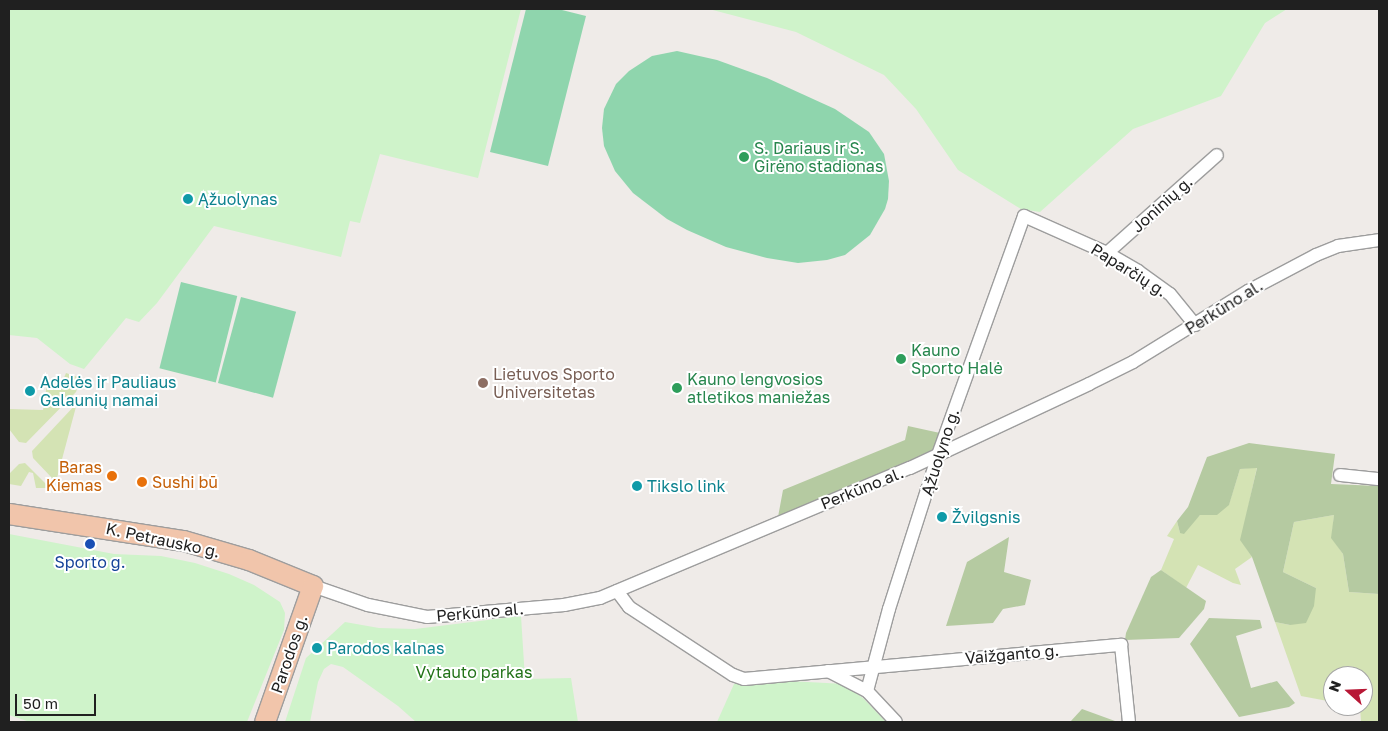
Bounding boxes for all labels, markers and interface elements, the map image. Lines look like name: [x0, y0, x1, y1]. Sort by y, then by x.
place label: S. Dariaus ir S. Girėno stadionas: [754, 138, 883, 176]
marker: S. Dariaus ir S. Girėno stadionas: [738, 151, 750, 163]
street label: Joninių g.: [1128, 172, 1196, 236]
place label: Ąžuolynas: [198, 189, 277, 209]
marker: Ąžuolynas: [182, 193, 194, 205]
street label: Paparčių g.: [1088, 239, 1170, 301]
street label: Perkūno al.: [1182, 276, 1266, 338]
place label: Kauno Sporto Halė: [911, 340, 1003, 378]
marker: Kauno Sporto Halė: [895, 353, 907, 365]
place label: Lietuvos Sporto Universitetas: [493, 364, 615, 402]
place label: Kauno lengvosios atletikos maniežas: [687, 369, 830, 407]
place label: Adelės ir Pauliaus Galaunių namai: [40, 372, 177, 410]
marker: Lietuvos Sporto Universitetas: [477, 377, 489, 389]
marker: Kauno lengvosios atletikos maniežas: [671, 382, 683, 394]
marker: Adelės ir Pauliaus Galaunių namai: [24, 385, 36, 397]
street label: Ąžuolyno g.: [917, 406, 963, 498]
place label: Baras Kiemas: [46, 457, 102, 495]
street label: Perkūno al.: [818, 463, 906, 513]
marker: Baras Kiemas: [106, 470, 118, 482]
place label: Sushi bū: [152, 472, 218, 492]
marker: Sushi bū: [136, 476, 148, 488]
place label: Tikslo link: [647, 476, 726, 496]
marker: Tikslo link: [631, 480, 643, 492]
place label: Žvilgsnis: [952, 507, 1020, 527]
marker: Žvilgsnis: [936, 511, 948, 523]
street label: K. Petrausko g.: [104, 519, 222, 561]
marker: Sporto g.: [84, 538, 96, 550]
place label: Sporto g.: [55, 552, 125, 572]
street label: Perkūno al.: [435, 599, 525, 625]
street label: Parodos g.: [267, 612, 311, 696]
place label: Parodos kalnas: [327, 638, 444, 658]
street label: Vaižganto g.: [964, 640, 1060, 668]
marker: Parodos kalnas: [311, 642, 323, 654]
park label: Vytauto parkas: [416, 662, 532, 682]
north arrow: [1323, 666, 1373, 716]
text: N: [1325, 678, 1344, 694]
scale bar: [18, 684, 99, 716]
text: 50 m: [23, 694, 58, 712]

